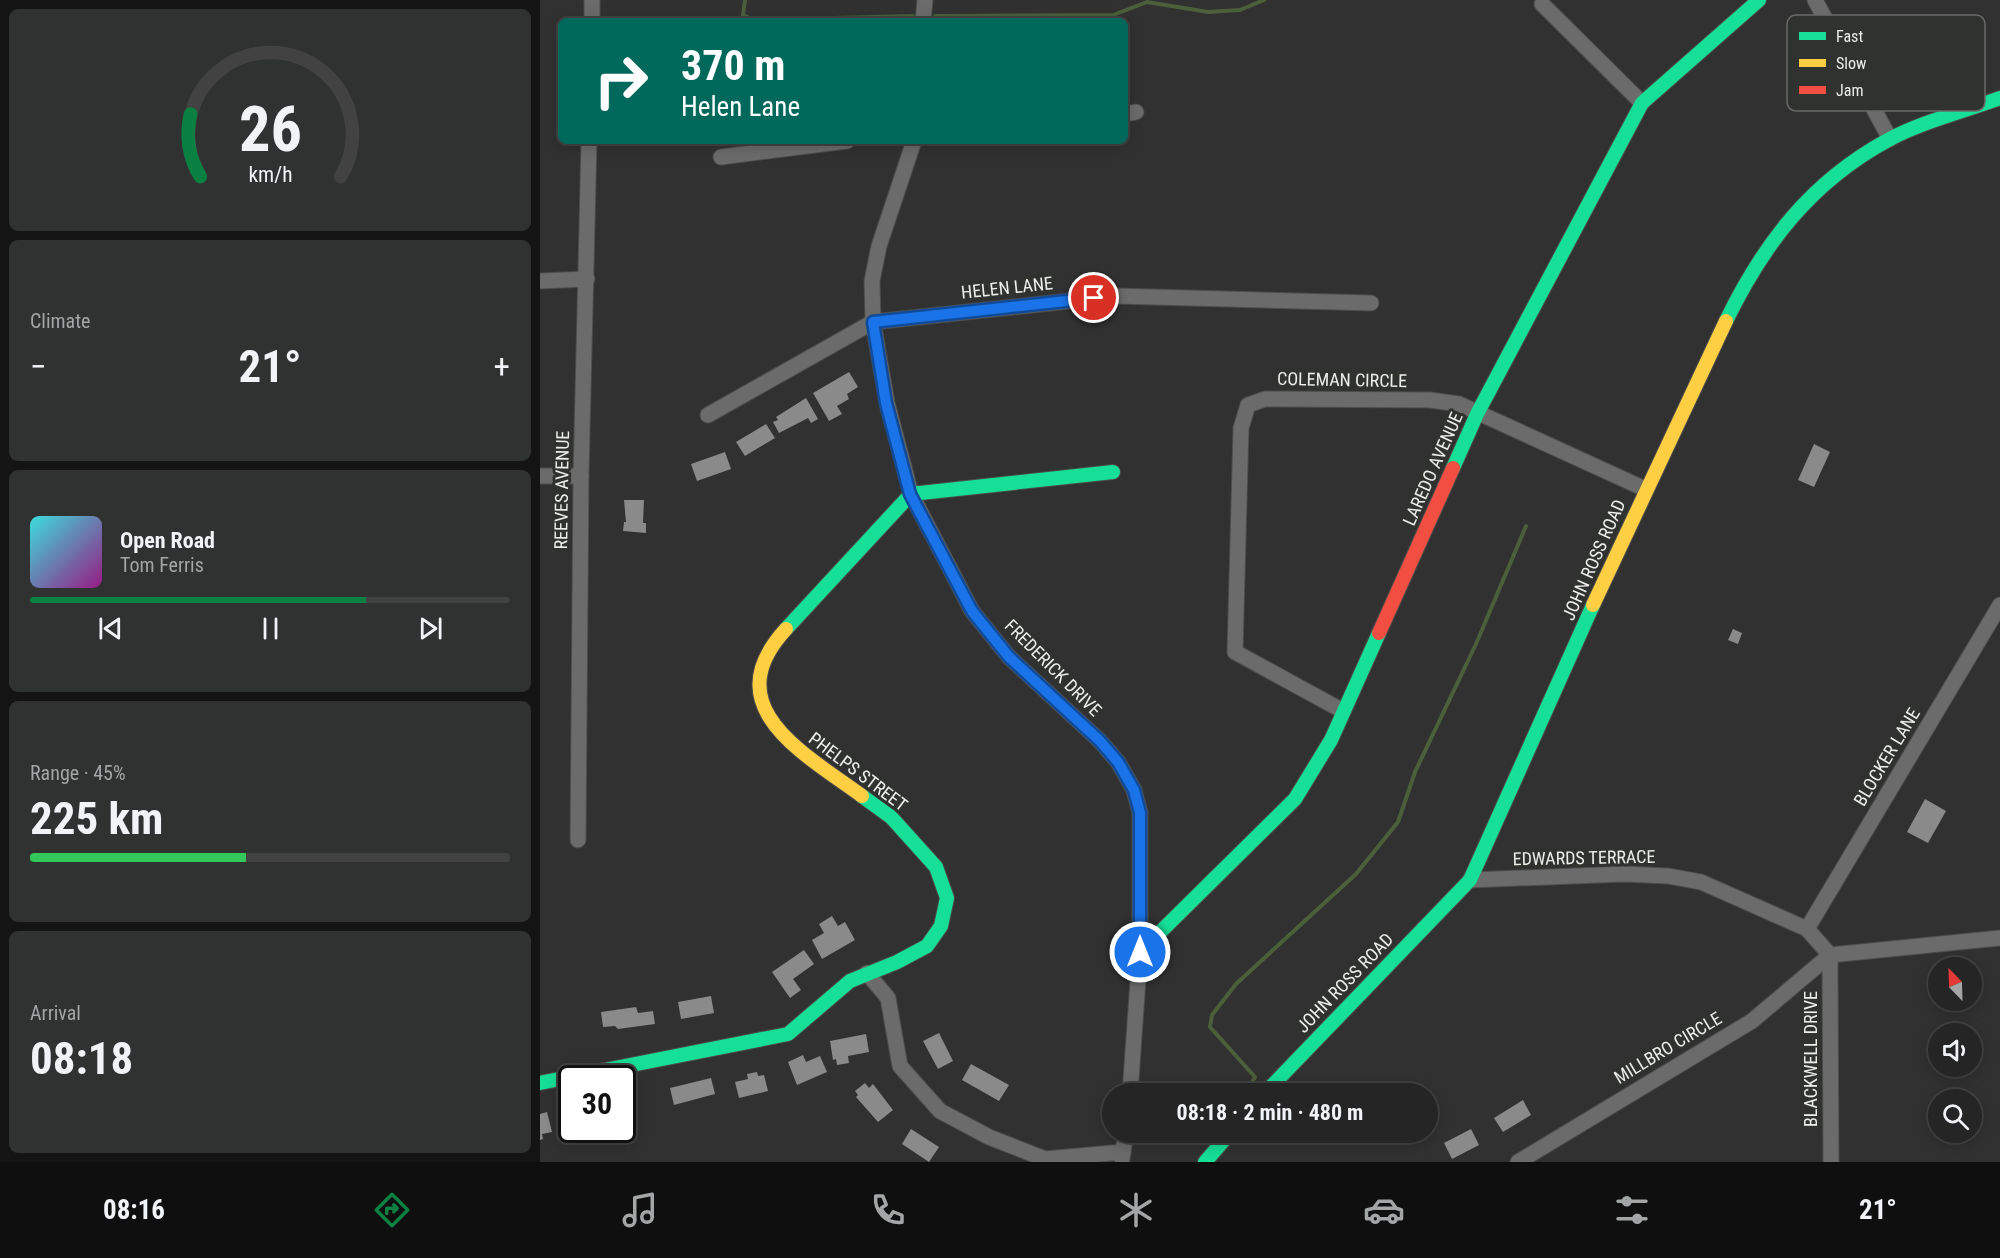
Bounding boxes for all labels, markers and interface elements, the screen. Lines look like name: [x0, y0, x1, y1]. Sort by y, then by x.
legend: [1787, 15, 1985, 111]
text: Fast: [1836, 27, 1863, 46]
text: 370 m: [681, 41, 786, 90]
icon: right: [582, 42, 660, 120]
text: Slow: [1836, 54, 1866, 73]
text: Jam: [1836, 81, 1863, 100]
text: Helen Lane: [681, 91, 800, 123]
text: 26: [238, 93, 302, 166]
text: km/h: [248, 162, 292, 187]
street label: HELEN LANE: [960, 272, 1054, 303]
pin: [1068, 272, 1119, 323]
icon: arrive: [1077, 281, 1110, 314]
text: Climate: [30, 309, 90, 333]
text: 21°: [239, 340, 302, 393]
text: −: [30, 347, 47, 386]
text: +: [494, 347, 510, 386]
street label: COLEMAN CIRCLE: [1277, 368, 1407, 391]
street label: LAREDO AVENUE: [1398, 409, 1467, 529]
street label: REEVES AVENUE: [550, 430, 573, 550]
street label: JOHN ROSS ROAD: [1558, 496, 1630, 623]
text: Open Road: [120, 528, 215, 553]
text: Tom Ferris: [120, 553, 204, 577]
icon: previous: [94, 612, 127, 645]
icon: pause: [254, 612, 287, 645]
icon: next: [414, 612, 447, 645]
street label: FREDERICK DRIVE: [1001, 615, 1106, 720]
street label: BLOCKER LANE: [1849, 704, 1924, 810]
street label: PHELPS STREET: [805, 728, 912, 815]
text: Range · 45%: [30, 761, 126, 785]
text: 225 km: [30, 792, 163, 845]
street label: EDWARDS TERRACE: [1512, 846, 1656, 869]
position arrow: [1108, 920, 1172, 984]
street label: JOHN ROSS ROAD: [1292, 929, 1397, 1037]
north arrow: [1928, 957, 1982, 1011]
map controls: [1928, 957, 1982, 1143]
street label: BLACKWELL DRIVE: [1800, 991, 1821, 1127]
text: Arrival: [30, 1001, 81, 1025]
street label: MILLBRO CIRCLE: [1610, 1007, 1725, 1088]
button: sound: [1928, 1023, 1982, 1077]
text: 08:18: [30, 1032, 133, 1085]
speed limit sign: 30: [558, 1065, 636, 1143]
button: search: [1928, 1089, 1982, 1143]
text: 08:18 · 2 min · 480 m: [1177, 1100, 1363, 1125]
icon: directions: [371, 1189, 413, 1231]
icon: music: [619, 1189, 661, 1231]
icon: phone: [867, 1189, 909, 1231]
icon: climate: [1115, 1189, 1157, 1231]
icon: car: [1363, 1189, 1405, 1231]
icon: filters: [1611, 1189, 1653, 1231]
text: 08:16: [103, 1194, 165, 1226]
text: 21°: [1859, 1194, 1897, 1226]

